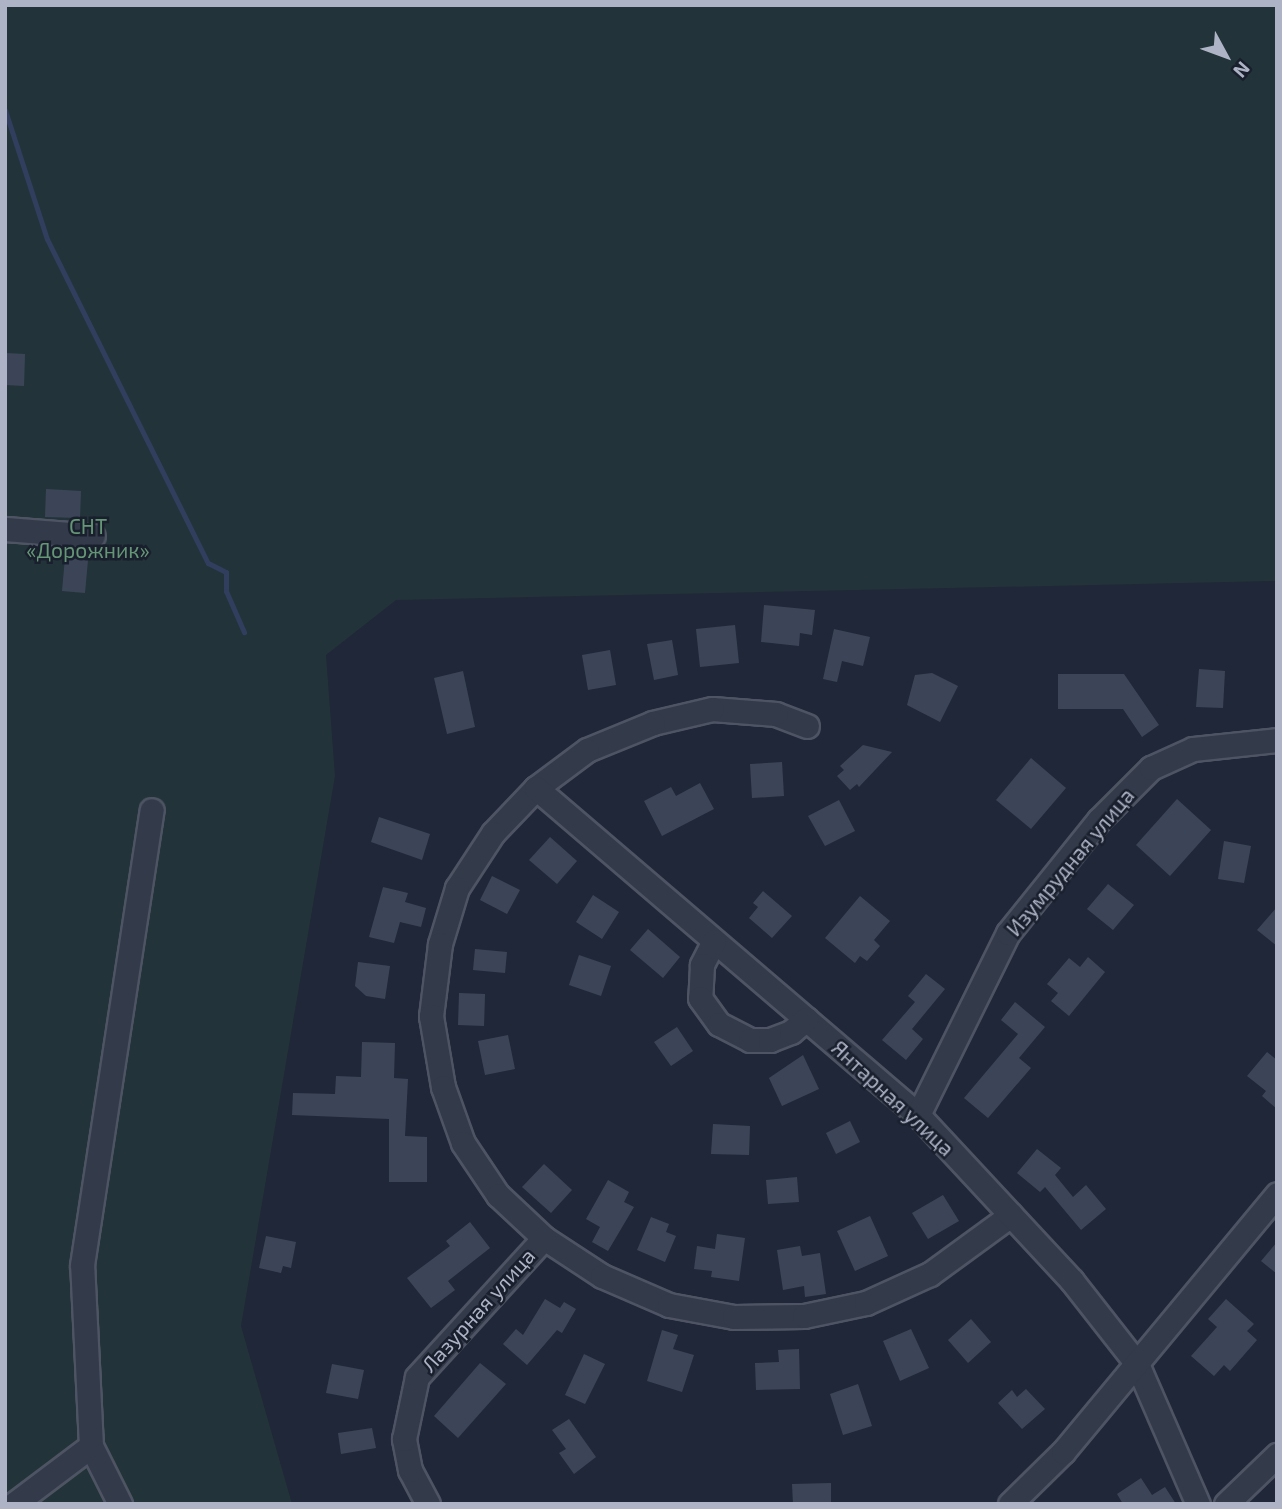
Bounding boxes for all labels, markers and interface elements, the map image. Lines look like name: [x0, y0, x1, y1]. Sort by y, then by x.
north arrow: [1191, 21, 1261, 91]
text: N: [1229, 57, 1255, 83]
park label: СНТ «Дорожник»: [26, 513, 150, 563]
street label: Изумрудная улица: [1001, 783, 1139, 941]
street label: Янтарная улица: [827, 1035, 959, 1161]
street label: Лазурная улица: [416, 1243, 540, 1377]

